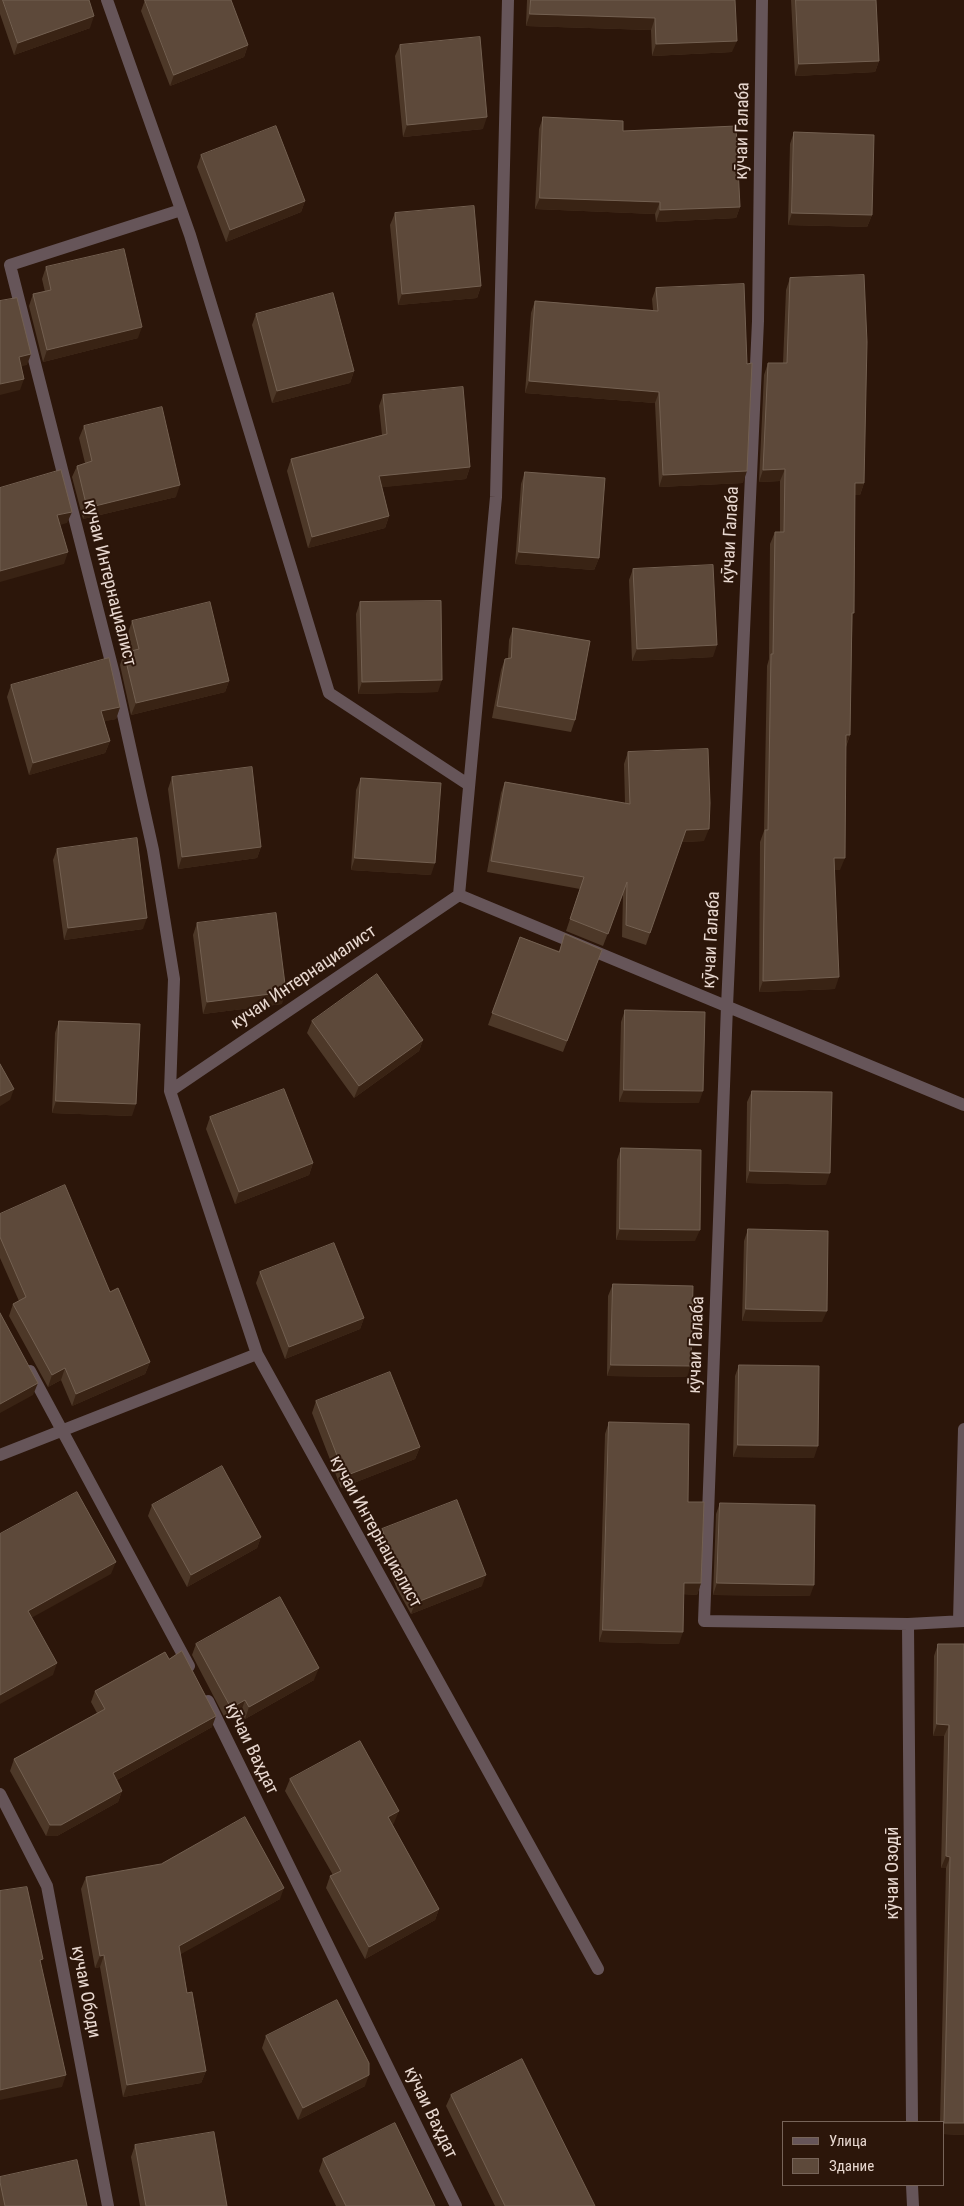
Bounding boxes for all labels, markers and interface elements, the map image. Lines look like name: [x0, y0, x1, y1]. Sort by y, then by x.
street label: кӯчаи Галаба: [731, 82, 755, 180]
street label: кӯчаи Галаба: [718, 486, 744, 584]
street label: кучаи Интернациалист: [78, 498, 140, 668]
street label: кӯчаи Галаба: [699, 891, 725, 989]
street label: кучаи Интернациалист: [227, 921, 381, 1035]
street label: кӯчаи Галаба: [685, 1296, 709, 1394]
street label: кучаи Интернациалист: [324, 1452, 426, 1612]
street label: кӯчаи Ваҳдат: [220, 1700, 282, 1798]
street label: кӯчаи Озодӣ: [882, 1827, 904, 1919]
street label: кучаи Ободи: [65, 1944, 105, 2040]
street label: кӯчаи Ваҳдат: [399, 2064, 461, 2162]
legend: [782, 2121, 944, 2186]
text: Улица: [829, 2132, 867, 2150]
text: Здание: [829, 2157, 874, 2175]

